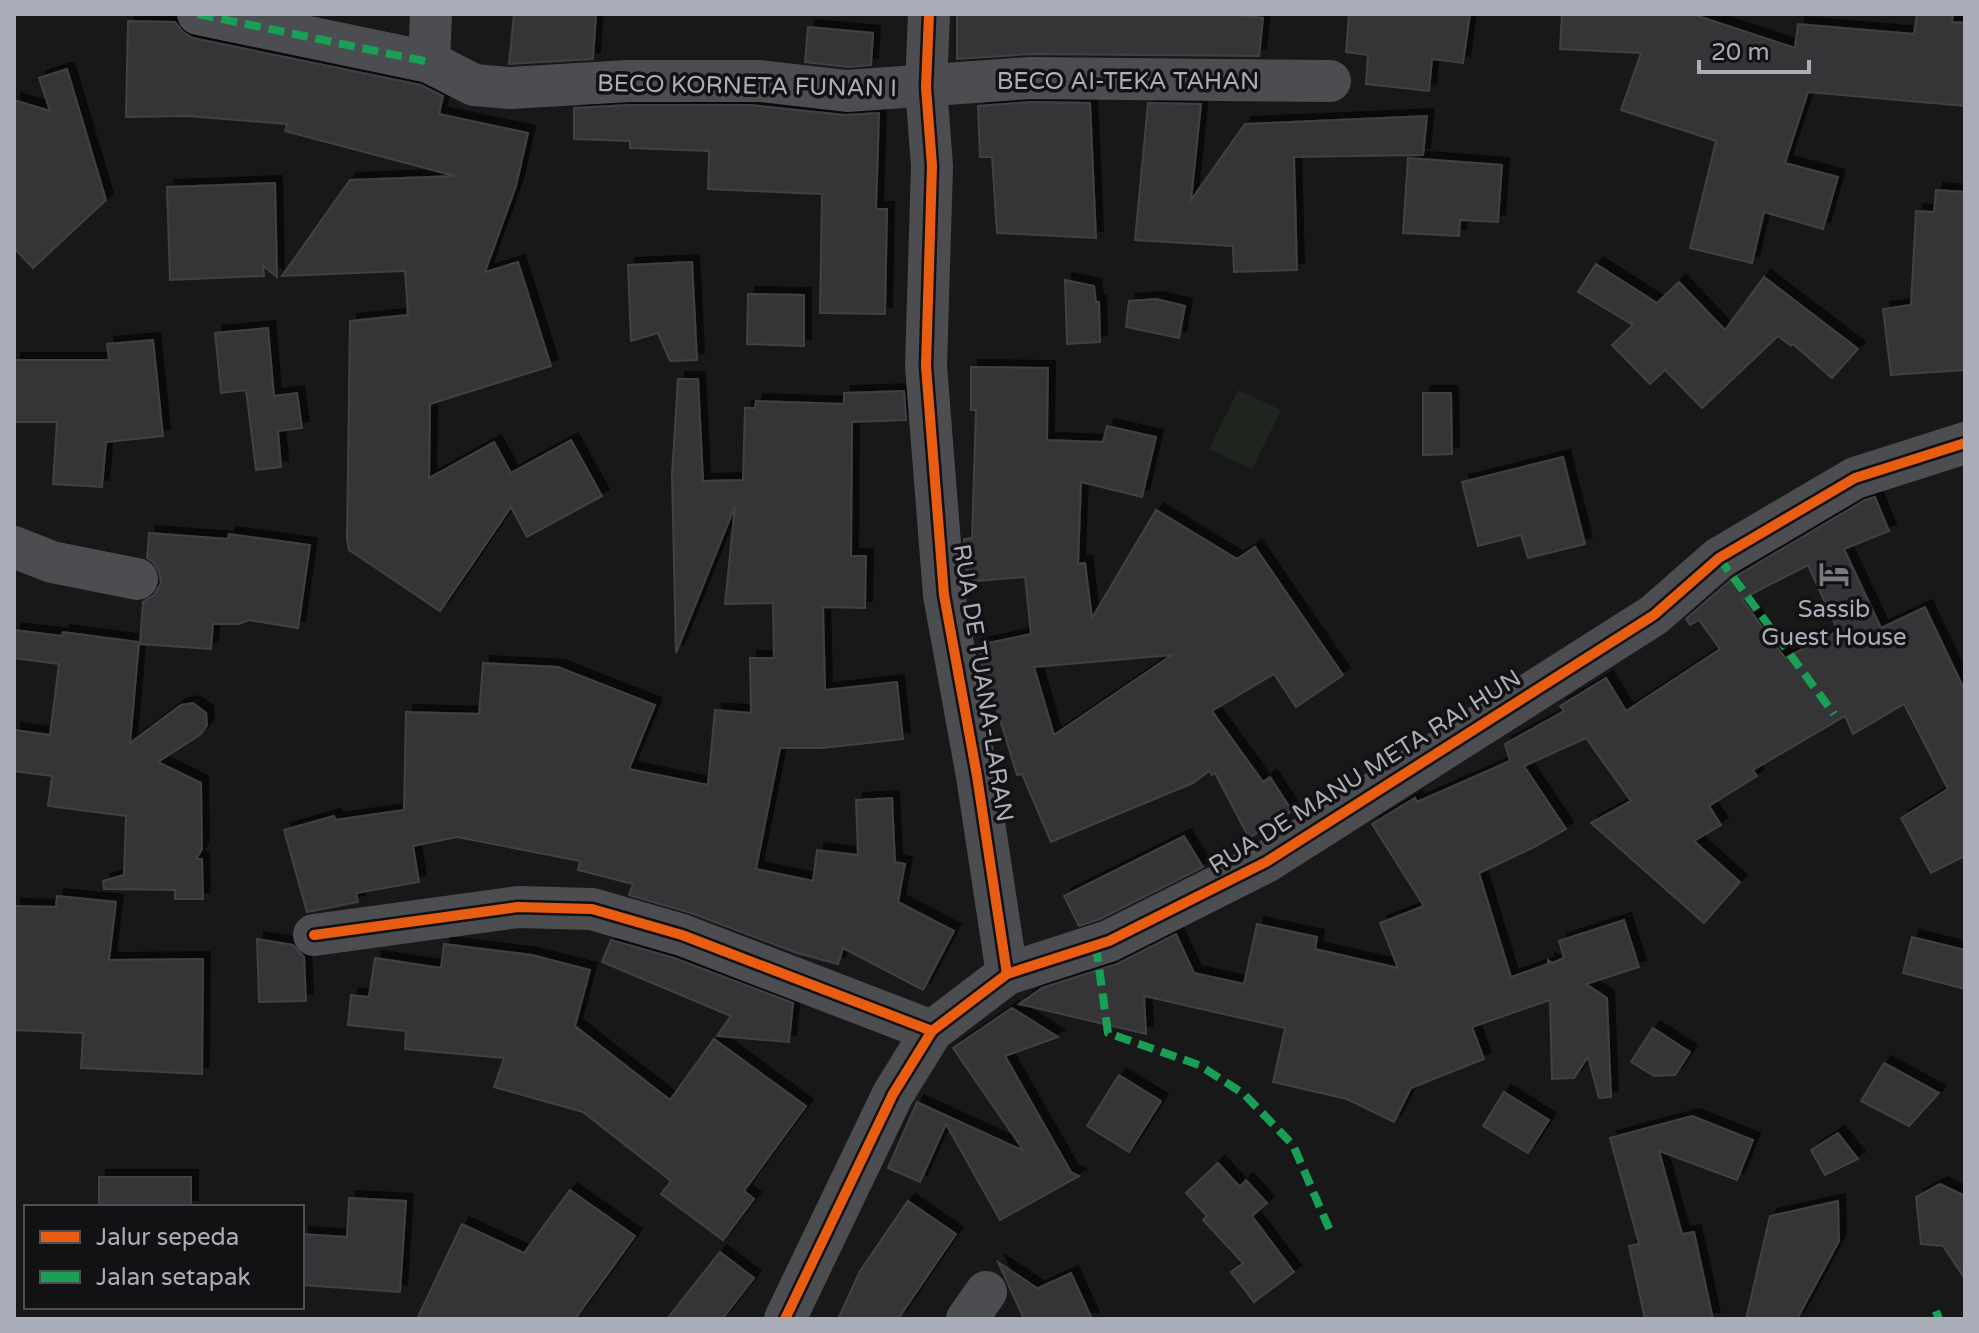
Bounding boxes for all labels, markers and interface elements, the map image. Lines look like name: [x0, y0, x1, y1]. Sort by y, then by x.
scale bar: [1699, 24, 1809, 74]
text: 20 m: [1711, 38, 1769, 67]
street label: BECO AI-TEKA TAHAN: [997, 67, 1259, 96]
street label: BECO KORNETA FUNAN I: [597, 69, 897, 103]
street label: RUA DE TUANA-LARAN: [947, 542, 1019, 824]
hotel icon: Sassib Guest House: [1817, 557, 1851, 591]
place label: Sassib Guest House: [1761, 595, 1907, 652]
street label: RUA DE MANU META RAI HUN: [1204, 664, 1526, 880]
legend: [24, 1205, 304, 1309]
text: Jalur sepeda: [96, 1223, 239, 1252]
text: Jalan setapak: [96, 1263, 250, 1292]

